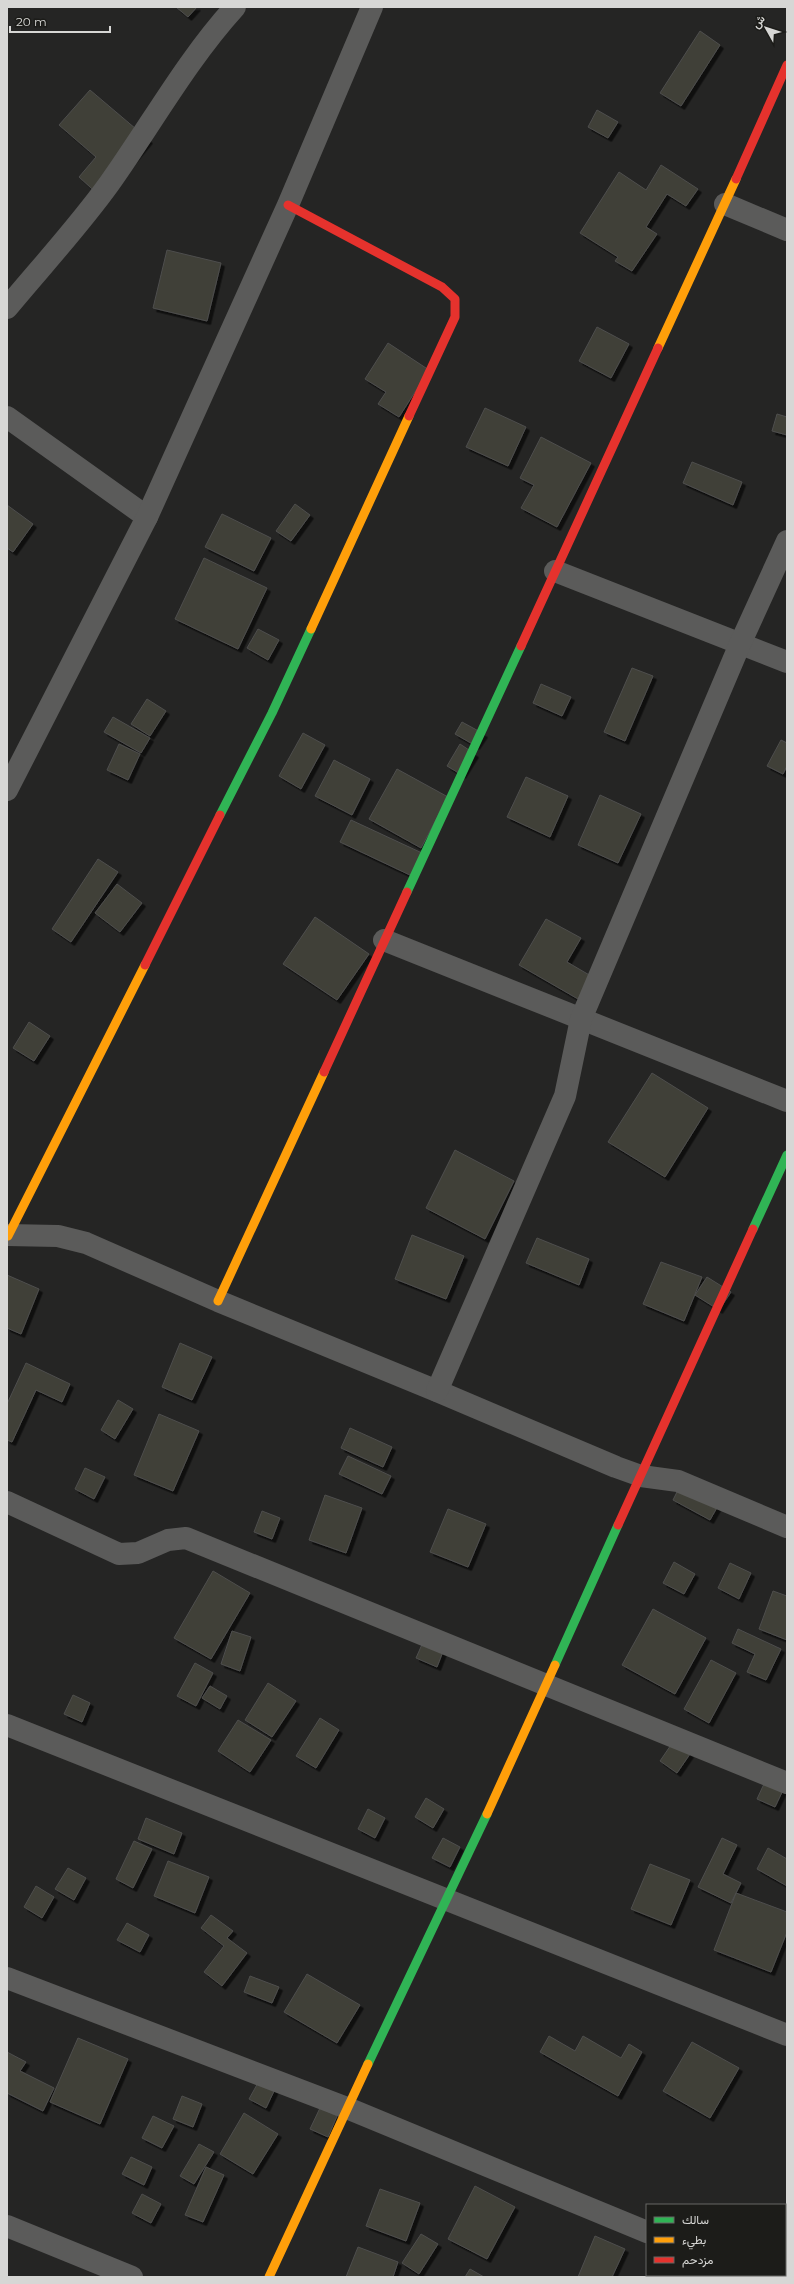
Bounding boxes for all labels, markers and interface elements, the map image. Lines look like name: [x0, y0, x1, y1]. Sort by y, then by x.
scale bar: [10, 8, 110, 34]
north arrow: [746, 8, 786, 48]
text: ش: [749, 12, 768, 31]
text: 20 m: [16, 14, 47, 29]
legend: [646, 2204, 786, 2276]
text: سالك: [682, 2212, 709, 2227]
text: بطيء: [682, 2232, 706, 2250]
text: مزدحم: [682, 2252, 713, 2268]

